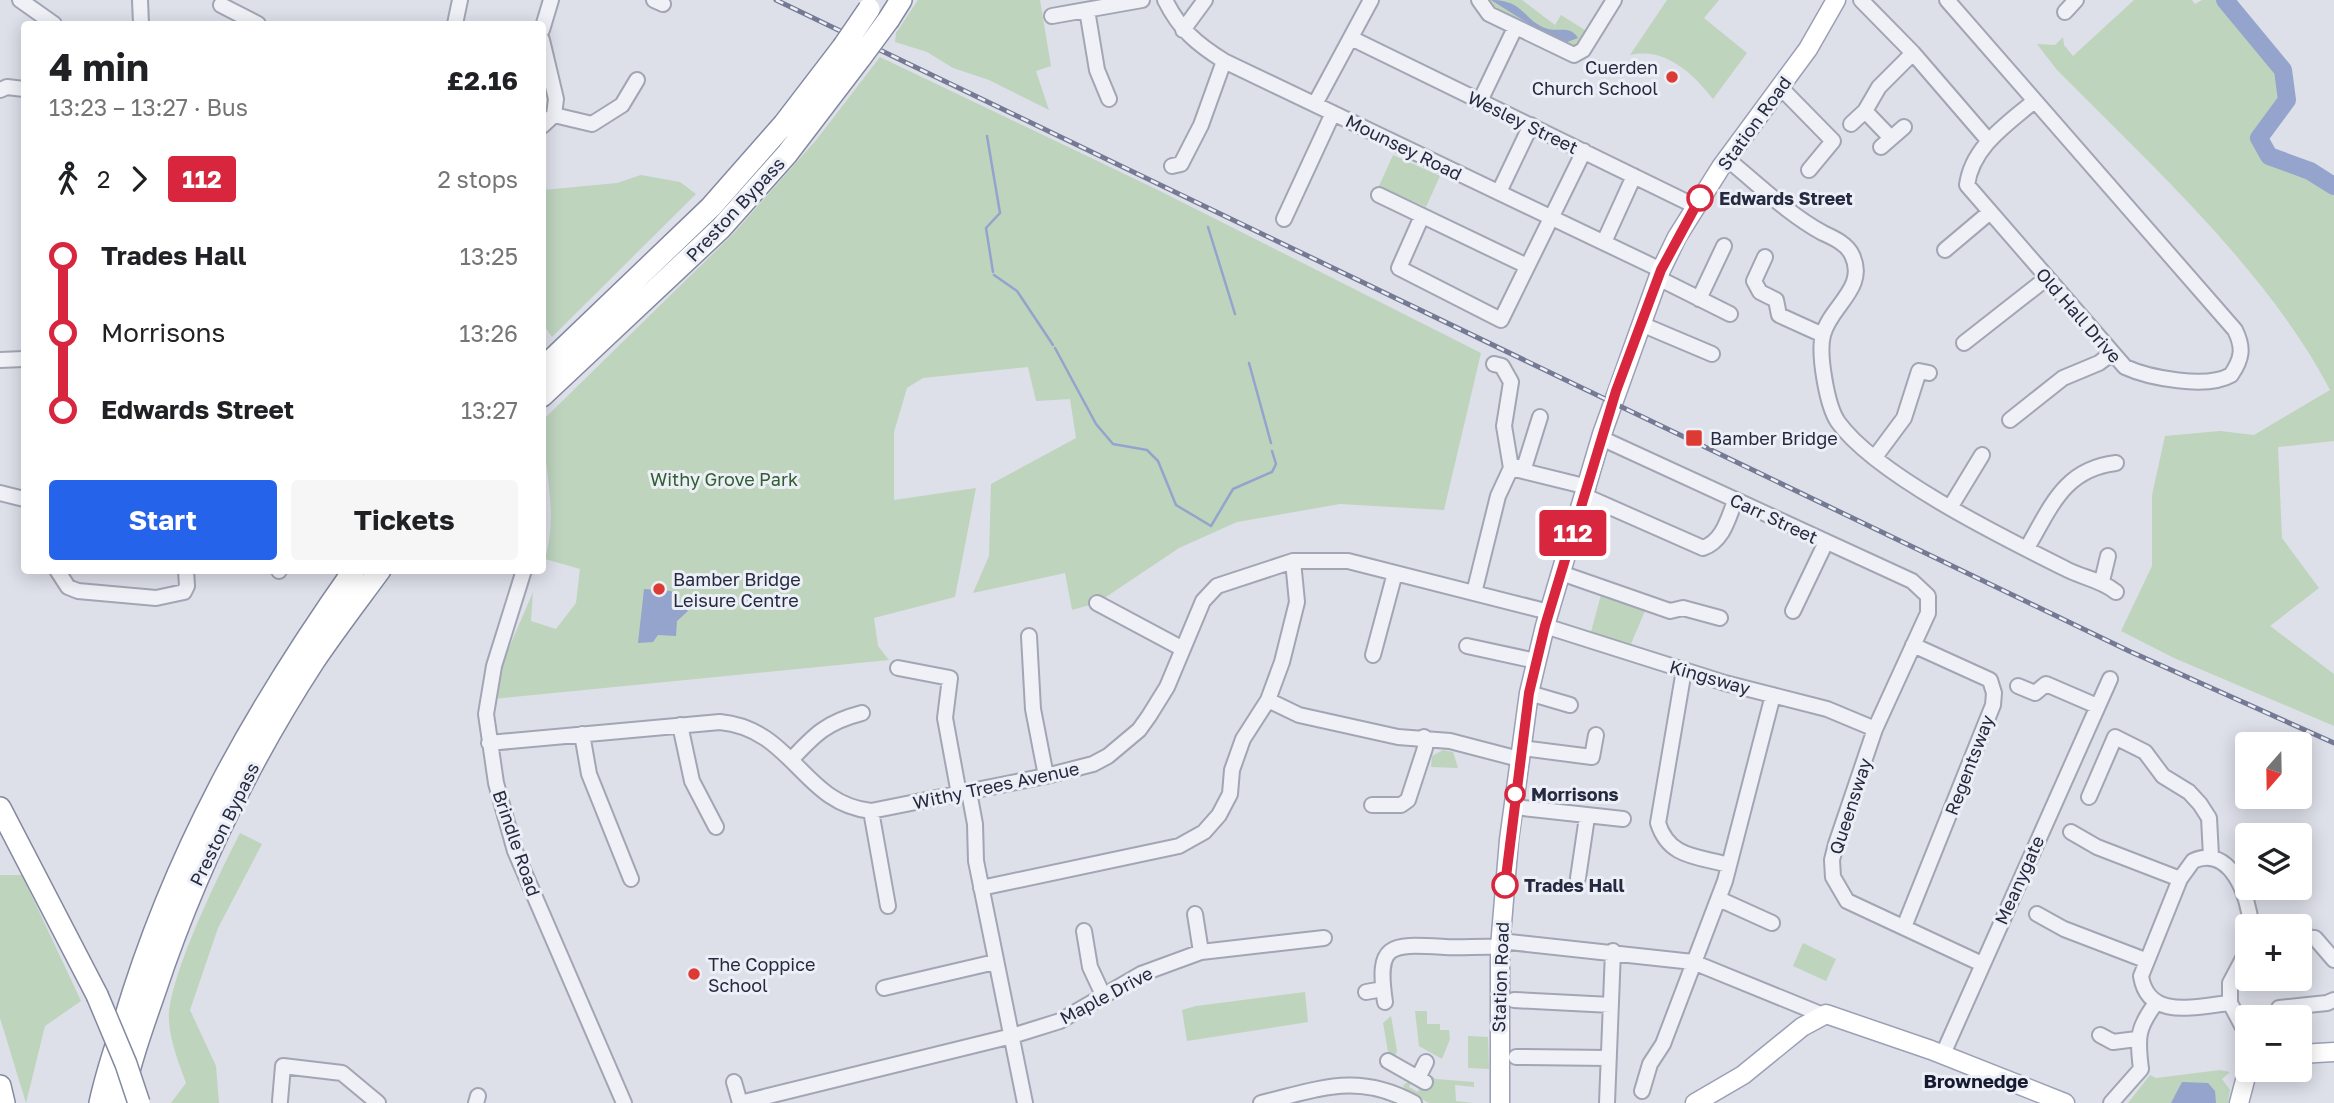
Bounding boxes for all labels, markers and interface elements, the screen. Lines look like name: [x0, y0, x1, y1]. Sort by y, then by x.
text: 4 min: [49, 44, 149, 89]
place label: Cuerden Church School: [1532, 56, 1658, 99]
text: £2.16: [447, 65, 518, 96]
marker: Cuerden Church School: [1664, 69, 1680, 85]
street label: Station Road: [1713, 72, 1795, 174]
street label: Wesley Street: [1464, 86, 1582, 158]
text: 13:23 – 13:27 · Bus: [49, 93, 248, 121]
street label: Mounsey Road: [1342, 109, 1466, 185]
street label: Preston Bypass: [681, 152, 789, 266]
icon: walk: [49, 160, 87, 198]
icon: forward: [120, 160, 158, 198]
text: 112: [182, 164, 222, 193]
text: 2: [97, 165, 110, 193]
text: 2 stops: [437, 165, 518, 193]
marker: Edwards Street: [1687, 185, 1713, 211]
place label: Edwards Street: [1719, 187, 1853, 209]
text: Trades Hall: [101, 240, 246, 271]
text: 13:25: [460, 242, 518, 270]
street label: Old Hall Drive: [2032, 263, 2126, 367]
text: Morrisons: [101, 317, 225, 348]
text: 13:26: [459, 319, 518, 347]
text: Edwards Street: [101, 394, 294, 425]
text: 13:27: [461, 396, 518, 424]
place label: Bamber Bridge: [1710, 427, 1838, 449]
marker: Bamber Bridge: [1684, 428, 1704, 448]
park label: Withy Grove Park: [650, 468, 798, 490]
button: Start: [49, 480, 277, 560]
button: Tickets: [291, 480, 518, 560]
street label: Carr Street: [1727, 488, 1821, 548]
line badge: 112: [1533, 510, 1613, 556]
text: 112: [1553, 518, 1593, 547]
place label: Bamber Bridge Leisure Centre: [673, 568, 801, 611]
marker: Bamber Bridge Leisure Centre: [651, 581, 667, 597]
street label: Kingsway: [1667, 655, 1753, 699]
street label: Regentsway: [1940, 712, 1998, 818]
north arrow: [2235, 732, 2312, 808]
map controls: [2235, 732, 2312, 1082]
street label: Queensway: [1824, 755, 1876, 857]
street label: Withy Trees Avenue: [911, 757, 1081, 813]
street label: Preston Bypass: [185, 759, 263, 889]
place label: Morrisons: [1531, 783, 1619, 805]
marker: Morrisons: [1505, 784, 1525, 804]
street label: Brindle Road: [489, 787, 545, 899]
button: layers: [2235, 823, 2312, 900]
street label: Meanygate: [1990, 832, 2048, 928]
marker: Trades Hall: [1492, 872, 1518, 898]
place label: Trades Hall: [1524, 874, 1625, 896]
button: +: [2235, 914, 2312, 991]
street label: Station Road: [1487, 921, 1513, 1033]
place label: The Coppice School: [708, 953, 815, 996]
street label: Maple Drive: [1056, 961, 1156, 1029]
marker: The Coppice School: [686, 966, 702, 982]
button: −: [2235, 1005, 2312, 1082]
district label: Brownedge: [1924, 1069, 2028, 1092]

